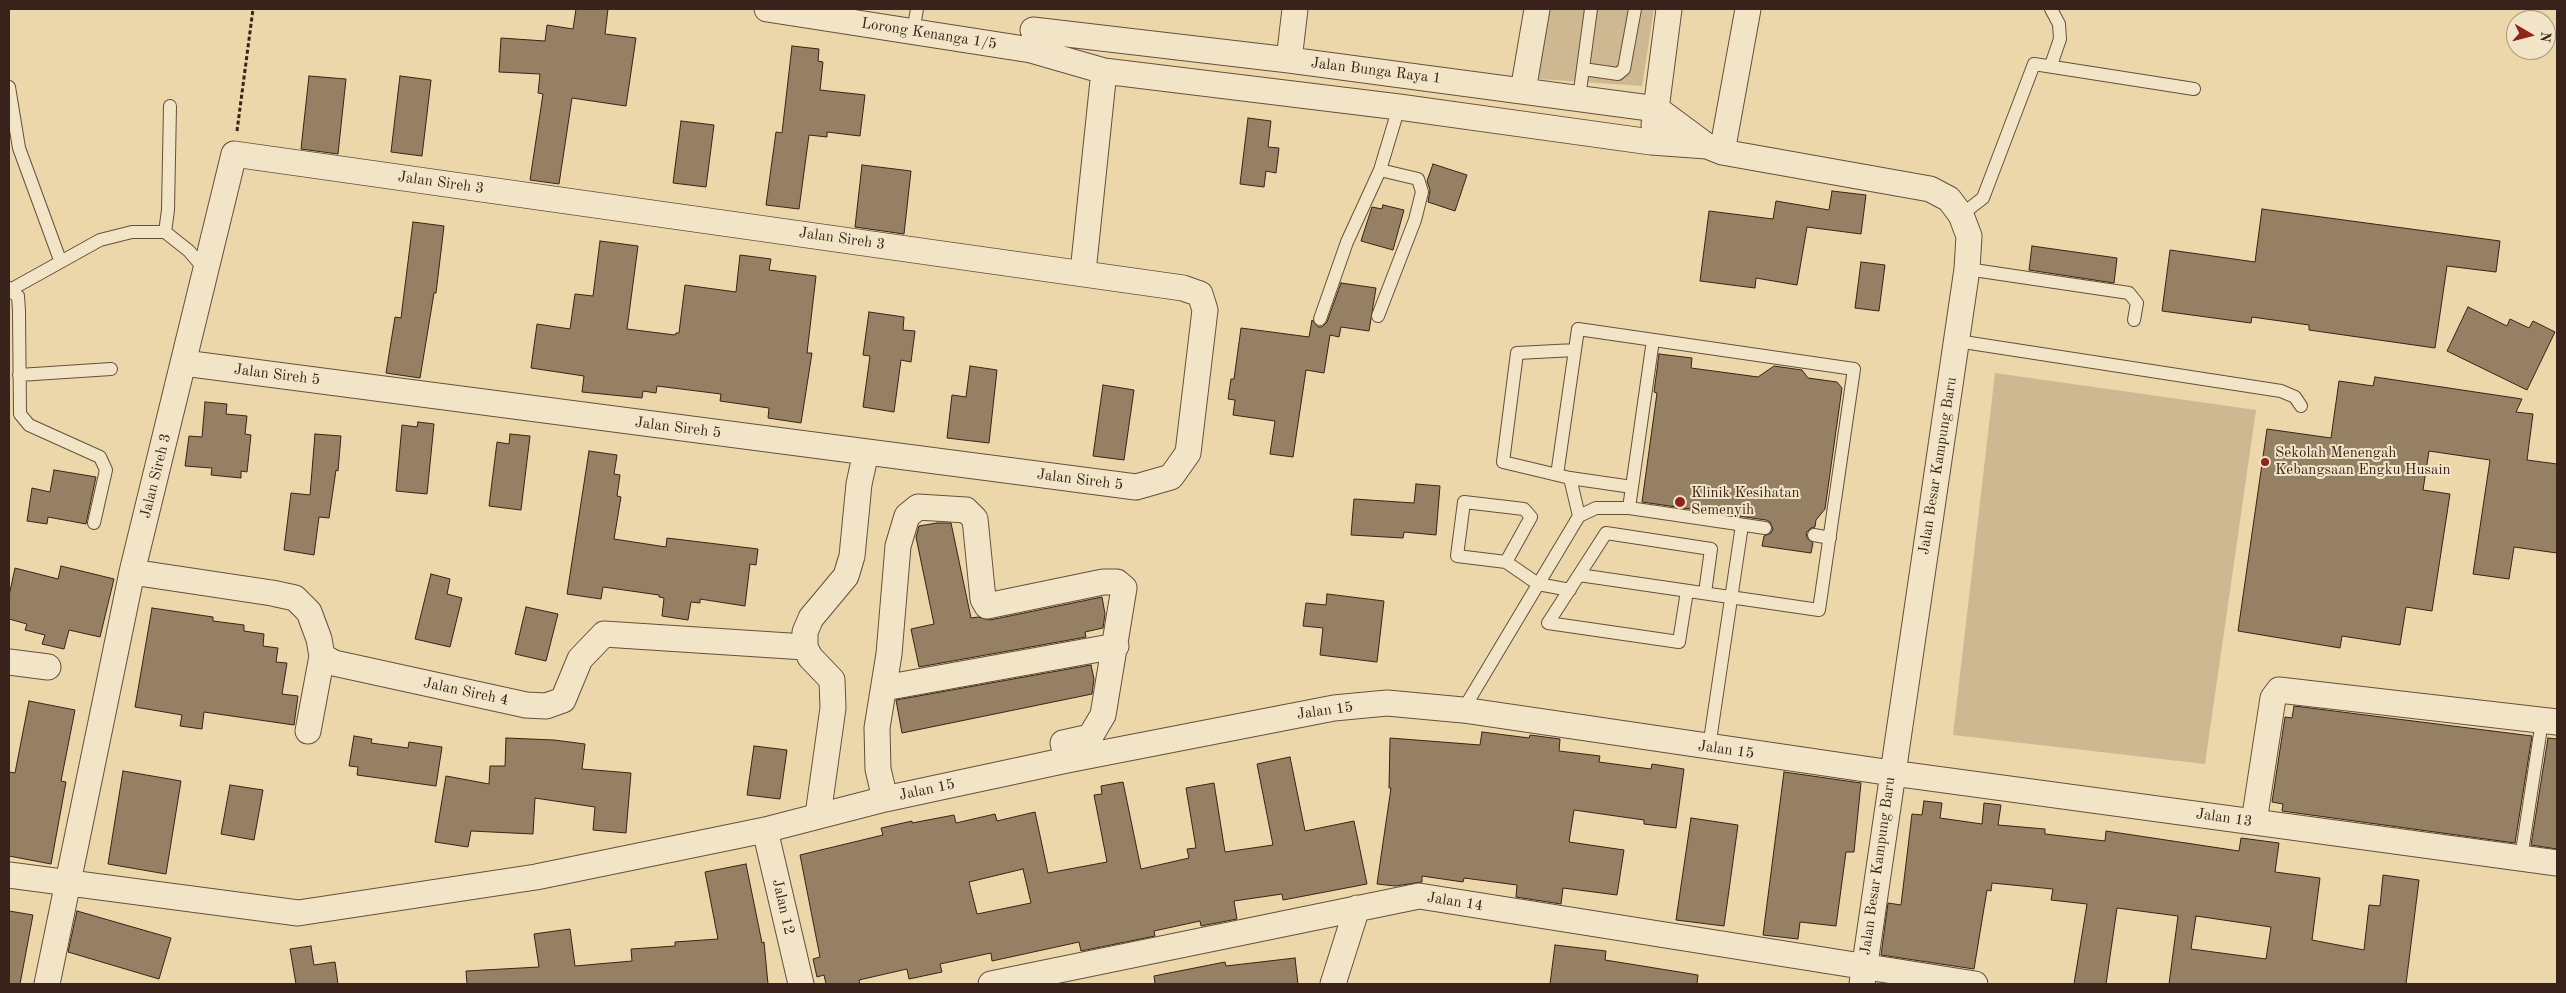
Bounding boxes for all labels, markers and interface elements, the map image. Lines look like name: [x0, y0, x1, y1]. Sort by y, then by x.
north arrow: [2506, 10, 2556, 60]
street label: Lorong Kenanga 1/5: [860, 14, 998, 54]
text: N: [2537, 31, 2553, 43]
street label: Jalan Bunga Raya 1: [1310, 54, 1442, 88]
street label: Jalan Sireh 3: [397, 168, 485, 198]
street label: Jalan Sireh 3: [798, 224, 886, 254]
street label: Jalan Sireh 5: [233, 361, 321, 389]
street label: Jalan Besar Kampung Baru: [1915, 376, 1961, 556]
street label: Jalan Sireh 5: [634, 414, 722, 442]
street label: Jalan Sireh 3: [137, 432, 175, 520]
place label: Sekolah Menengah Kebangsaan Engku Husain: [2275, 444, 2451, 479]
marker: Sekolah Menengah Kebangsaan Engku Husain: [2259, 456, 2271, 468]
street label: Jalan Sireh 5: [1036, 466, 1124, 494]
place label: Klinik Kesihatan Semenyih: [1691, 484, 1800, 519]
marker: Klinik Kesihatan Semenyih: [1673, 495, 1687, 509]
street label: Jalan Sireh 4: [422, 674, 510, 710]
street label: Jalan 15: [1296, 698, 1354, 724]
street label: Jalan 15: [1697, 737, 1755, 763]
street label: Jalan 15: [897, 775, 957, 805]
street label: Jalan Besar Kampung Baru: [1857, 776, 1899, 956]
street label: Jalan 13: [2195, 805, 2253, 831]
street label: Jalan 12: [768, 877, 798, 937]
street label: Jalan 14: [1426, 889, 1484, 915]

